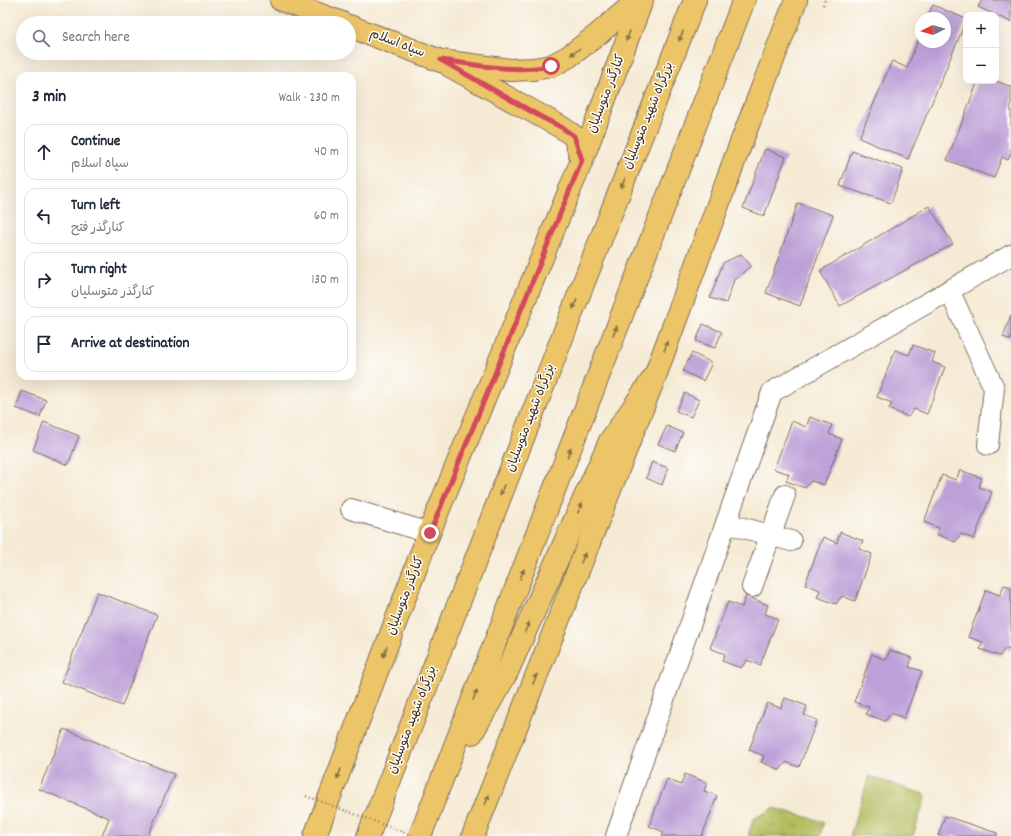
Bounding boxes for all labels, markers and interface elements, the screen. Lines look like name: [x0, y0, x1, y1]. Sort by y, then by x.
north arrow: [915, 12, 951, 48]
map controls: [963, 12, 999, 84]
button: +: [963, 12, 999, 48]
search box: [16, 16, 356, 60]
street label: سپاه اسلام: [367, 25, 427, 63]
icon: search: [30, 27, 52, 49]
text: Search here: [62, 27, 130, 49]
one-way arrow: [625, 31, 631, 43]
one-way arrow: [677, 31, 683, 43]
one-way arrow: [570, 47, 581, 56]
button: −: [963, 48, 999, 84]
street label: کنارگذر متوسلیان: [583, 51, 631, 136]
route start: [542, 57, 560, 75]
street label: بزرگراه شهید متوسلیان: [619, 59, 679, 173]
text: 3 min: [32, 86, 66, 110]
text: Walk · 230 m: [279, 89, 340, 108]
text: Continue: [71, 131, 120, 153]
icon: ahead: [33, 141, 55, 163]
text: 40 m: [315, 143, 339, 162]
text: سپاه اسلام: [71, 155, 129, 174]
one-way arrow: [619, 178, 625, 190]
text: Turn left: [71, 195, 120, 217]
icon: left: [33, 205, 55, 227]
text: 60 m: [314, 207, 339, 226]
text: کنارگذر فتح: [71, 219, 124, 238]
text: Turn right: [71, 259, 127, 281]
icon: right: [33, 269, 55, 291]
text: 130 m: [311, 271, 339, 290]
text: کنارگذر متوسلیان: [71, 283, 154, 302]
one-way arrow: [571, 299, 577, 311]
one-way arrow: [613, 325, 619, 337]
icon: arrive: [33, 333, 55, 355]
text: Arrive at destination: [71, 333, 189, 355]
one-way arrow: [663, 339, 669, 351]
street label: بزرگراه شهید متوسلیان: [502, 361, 560, 475]
one-way arrow: [566, 446, 572, 458]
one-way arrow: [499, 485, 505, 497]
one-way arrow: [577, 502, 583, 513]
route end: [421, 524, 439, 542]
one-way arrow: [580, 551, 586, 563]
street label: کنارگذر متوسلیان: [382, 553, 430, 638]
one-way arrow: [519, 568, 525, 580]
one-way arrow: [524, 621, 530, 632]
one-way arrow: [381, 646, 387, 658]
street label: بزرگراه شهید متوسلیان: [384, 663, 442, 777]
one-way arrow: [533, 672, 539, 684]
one-way arrow: [472, 689, 478, 701]
one-way arrow: [335, 768, 341, 780]
one-way arrow: [485, 793, 491, 805]

